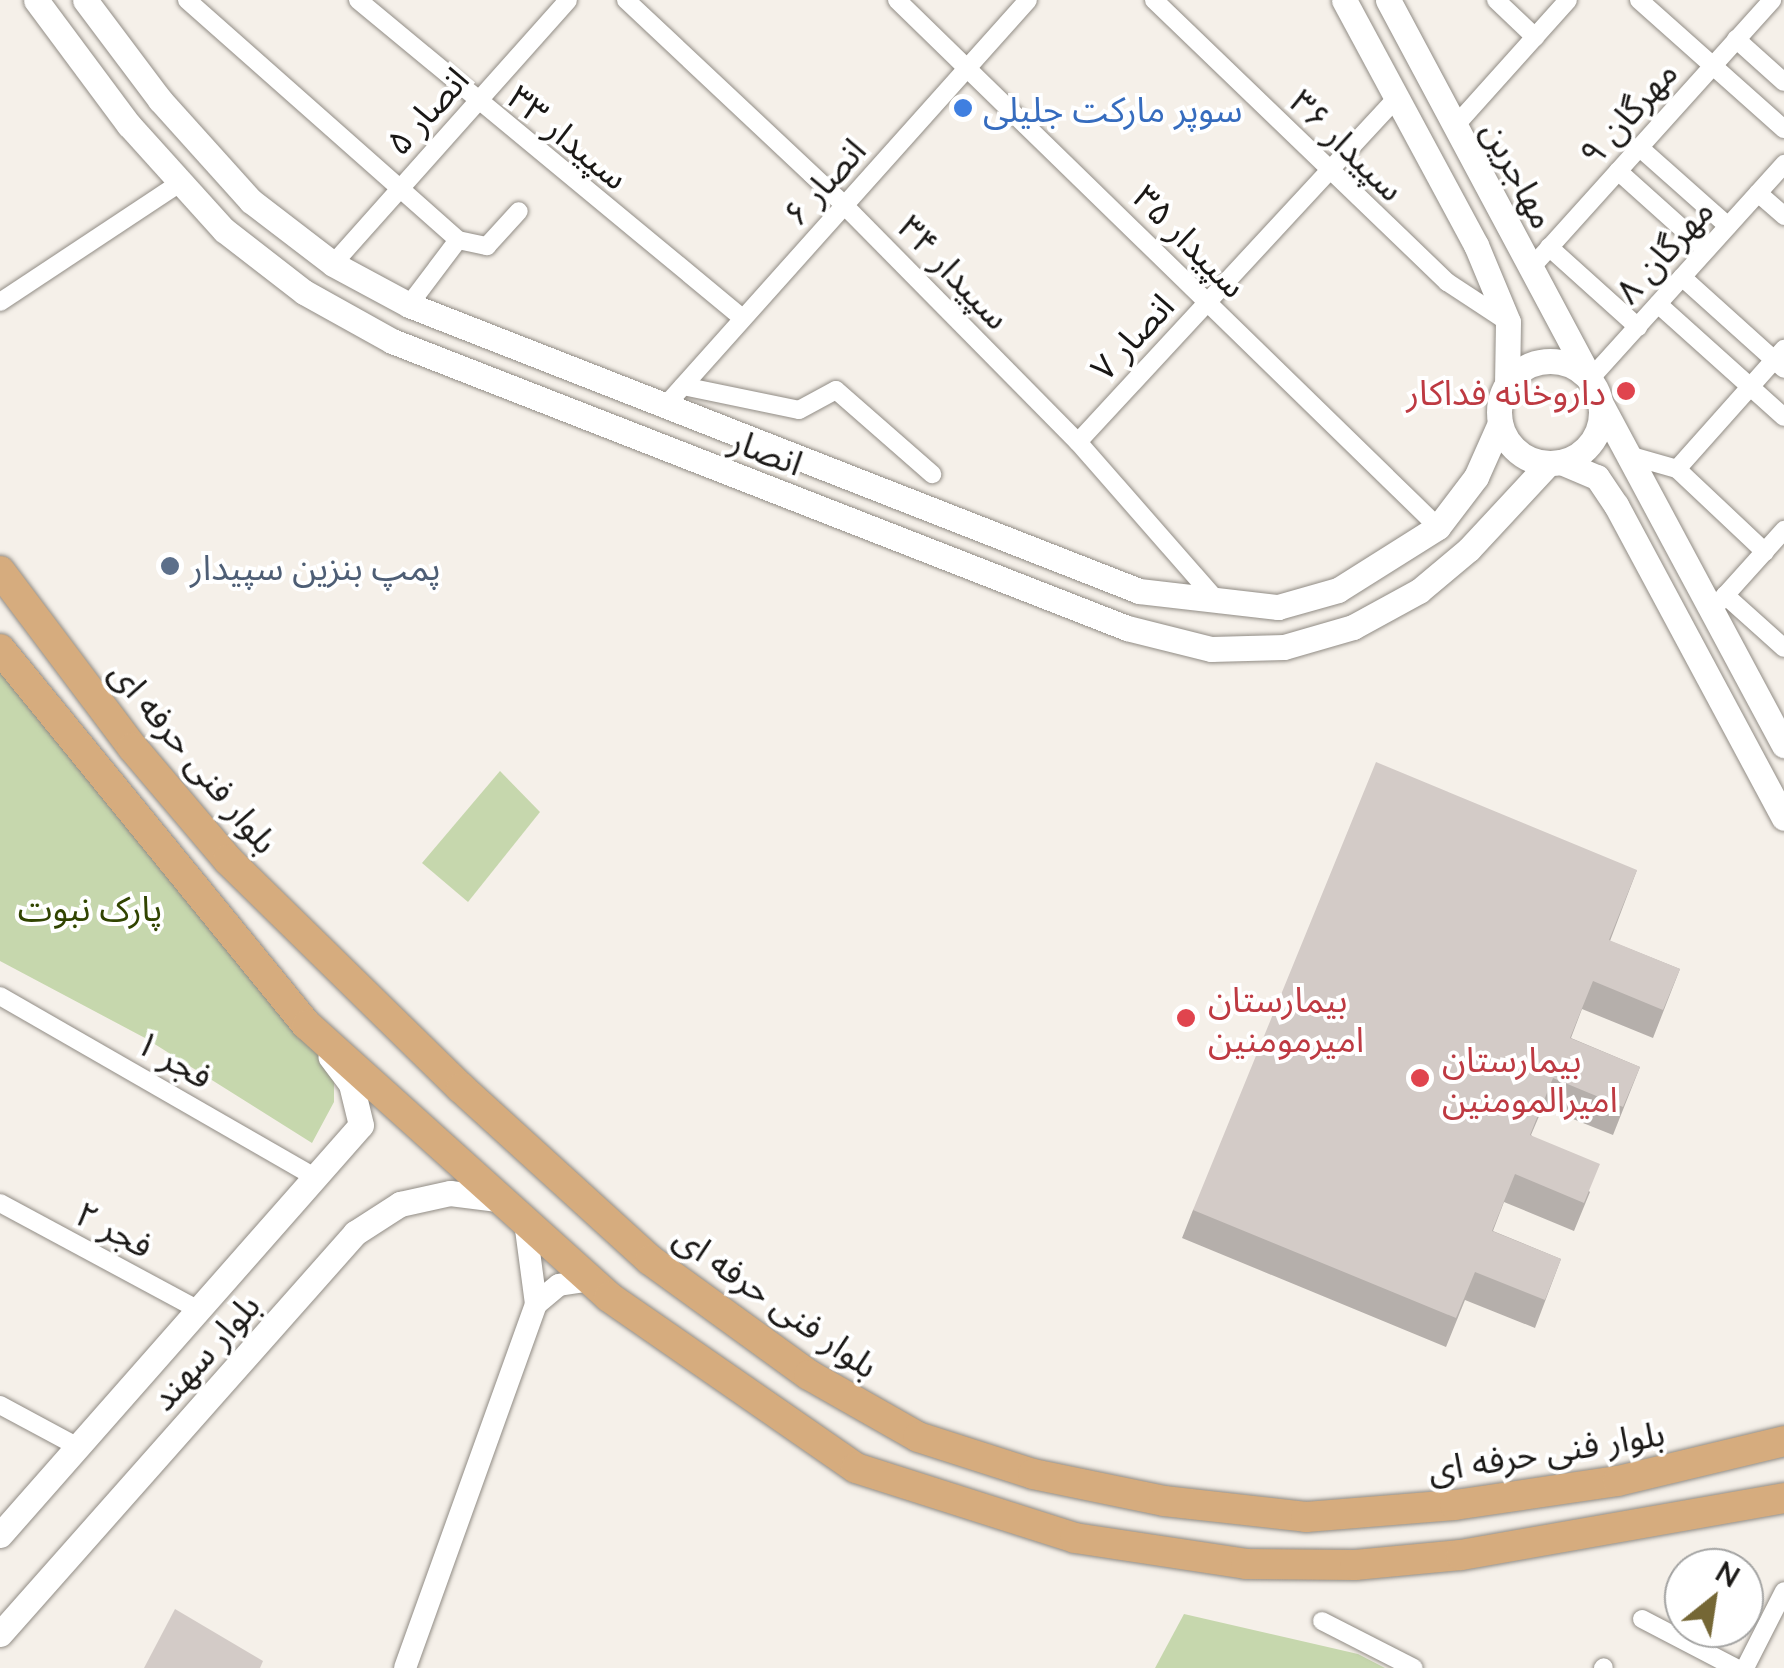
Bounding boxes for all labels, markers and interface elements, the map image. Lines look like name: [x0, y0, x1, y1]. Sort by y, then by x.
street label: مهرگان ۹: [1569, 51, 1685, 173]
street label: انصار ۵: [376, 58, 476, 162]
street label: سپیدار ۳۳: [500, 75, 638, 197]
street label: سپیدار ۳۶: [1282, 79, 1414, 209]
place label: سوپر مارکت جلیلی: [983, 87, 1242, 129]
marker: سوپر مارکت جلیلی: [952, 97, 974, 119]
street label: مهاجرین: [1474, 113, 1566, 235]
street label: انصار ۶: [773, 129, 873, 233]
street label: سپیدار ۳۵: [1126, 175, 1256, 305]
street label: مهرگان ۸: [1605, 189, 1721, 311]
street label: سپیدار ۳۴: [890, 205, 1020, 337]
street label: انصار ۷: [1081, 284, 1181, 388]
place label: داروخانه فداکار: [1406, 370, 1606, 412]
marker: داروخانه فداکار: [1615, 380, 1637, 402]
street label: انصار: [725, 417, 809, 483]
place label: پمپ بنزین سپیدار: [190, 545, 440, 587]
marker: پمپ بنزین سپیدار: [159, 555, 181, 577]
street label: بلوار فنی حرفه ای: [102, 651, 288, 861]
park label: پارک نبوت: [18, 886, 162, 928]
place label: بیمارستان امیرمومنین: [1208, 977, 1364, 1059]
marker: بیمارستان امیرمومنین: [1173, 1005, 1199, 1031]
street label: فجر ۱: [130, 1020, 220, 1096]
place label: بیمارستان امیرالمومنین: [1442, 1037, 1618, 1119]
marker: بیمارستان امیرالمومنین: [1407, 1065, 1433, 1091]
street label: فجر ۲: [69, 1190, 161, 1266]
street label: بلوار فنی حرفه ای: [667, 1214, 887, 1386]
street label: بلوار سهند: [141, 1284, 267, 1418]
street label: بلوار فنی حرفه ای: [1425, 1411, 1667, 1489]
north arrow: [1664, 1548, 1764, 1648]
text: N: [1710, 1554, 1746, 1594]

